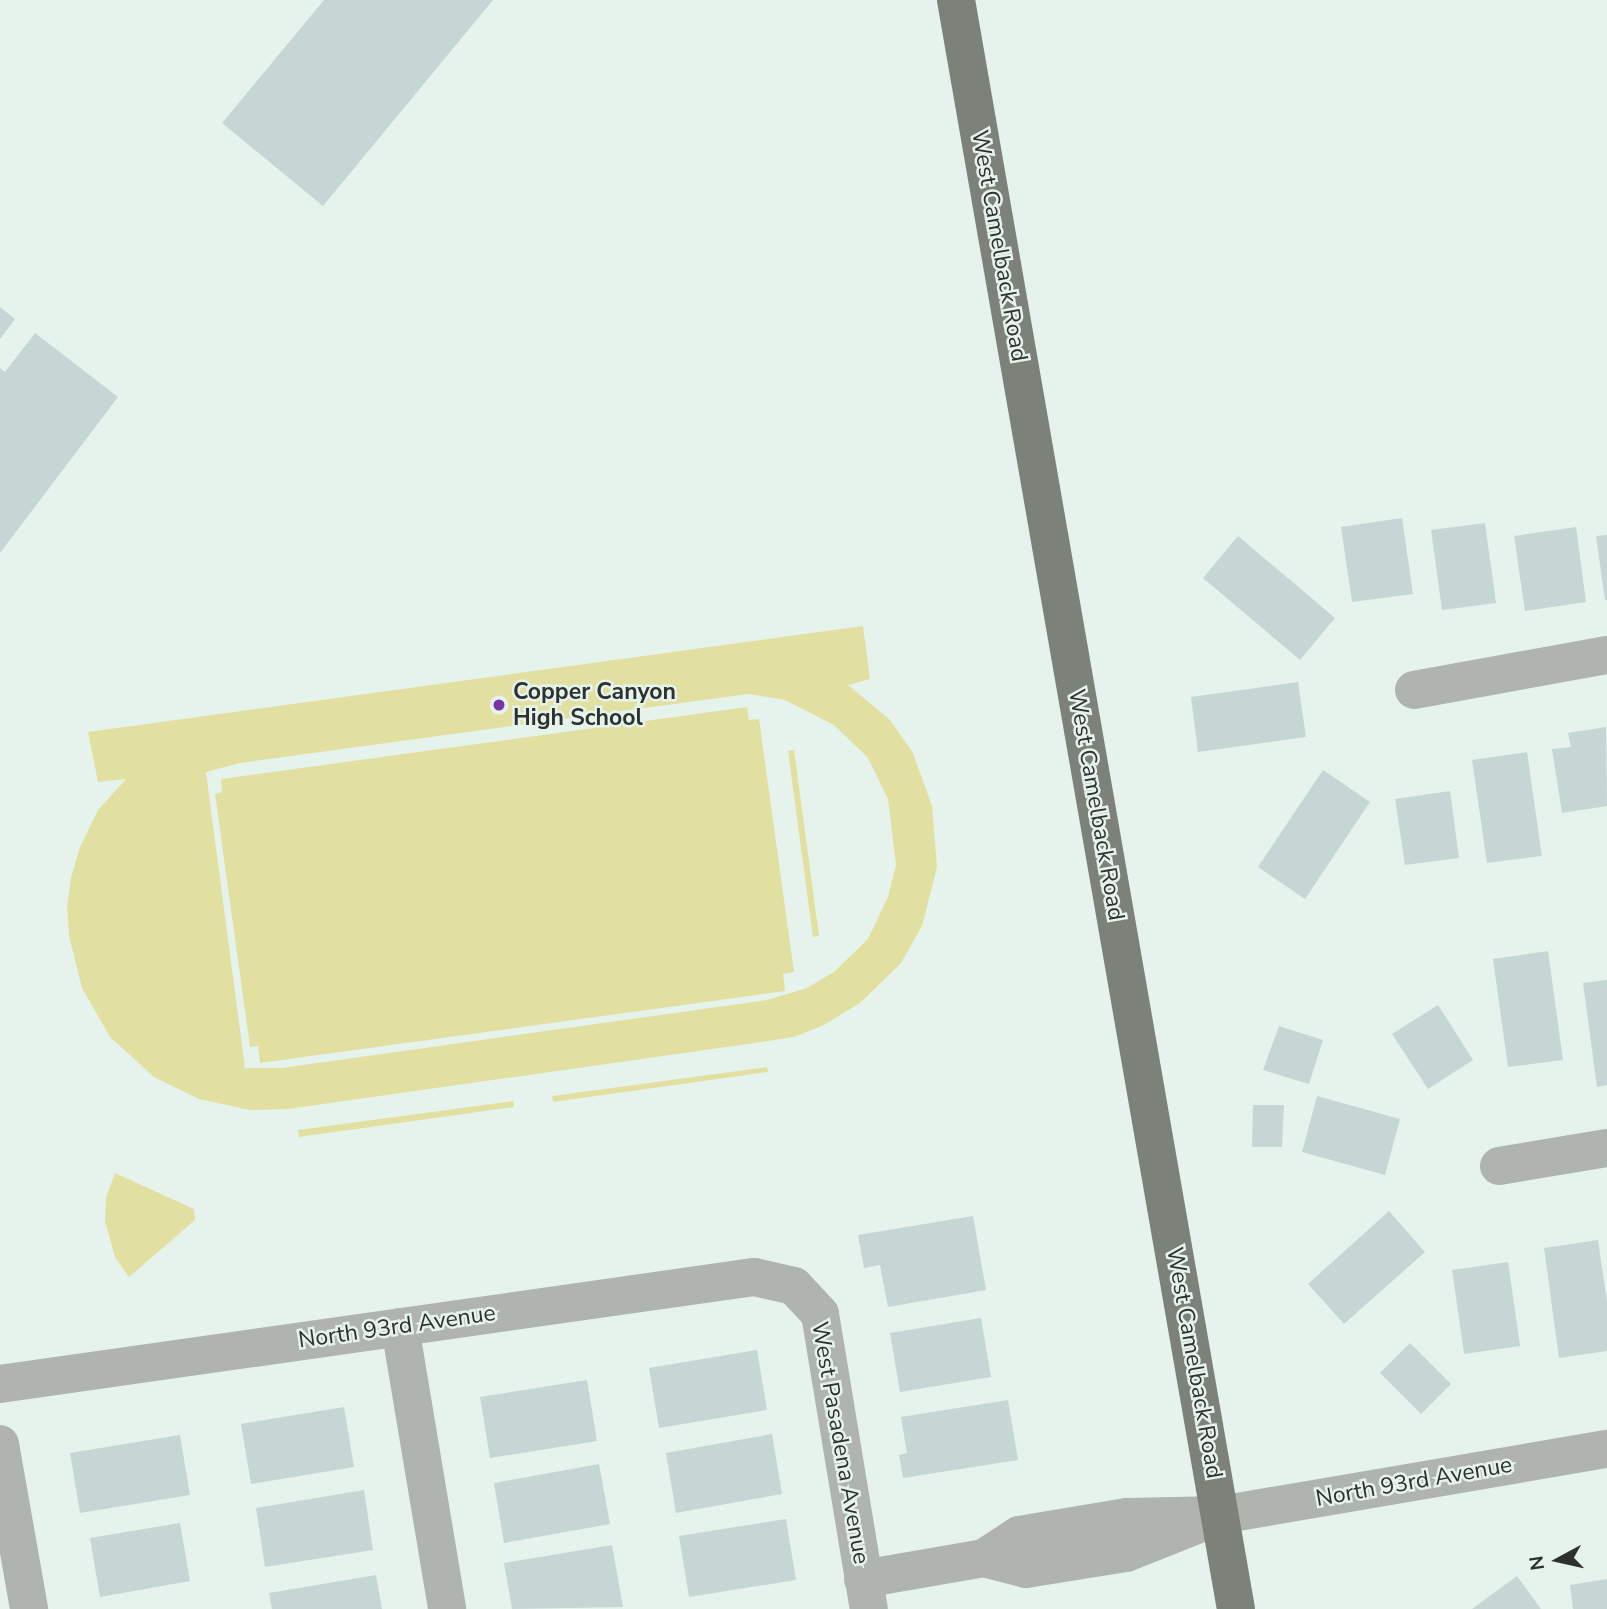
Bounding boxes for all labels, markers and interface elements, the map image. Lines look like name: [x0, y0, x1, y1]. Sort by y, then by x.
street label: West Camelback Road: [965, 128, 1033, 364]
place label: Copper Canyon High School: [513, 678, 676, 732]
street label: West Camelback Road: [1062, 687, 1130, 923]
marker: Copper Canyon High School: [491, 697, 507, 713]
street label: West Camelback Road: [1160, 1245, 1228, 1481]
street label: North 93rd Avenue: [297, 1299, 497, 1355]
street label: West Pasadena Avenue: [805, 1320, 875, 1566]
street label: North 93rd Avenue: [1314, 1451, 1514, 1513]
north arrow: [1523, 1525, 1593, 1595]
text: N: [1523, 1554, 1551, 1572]

